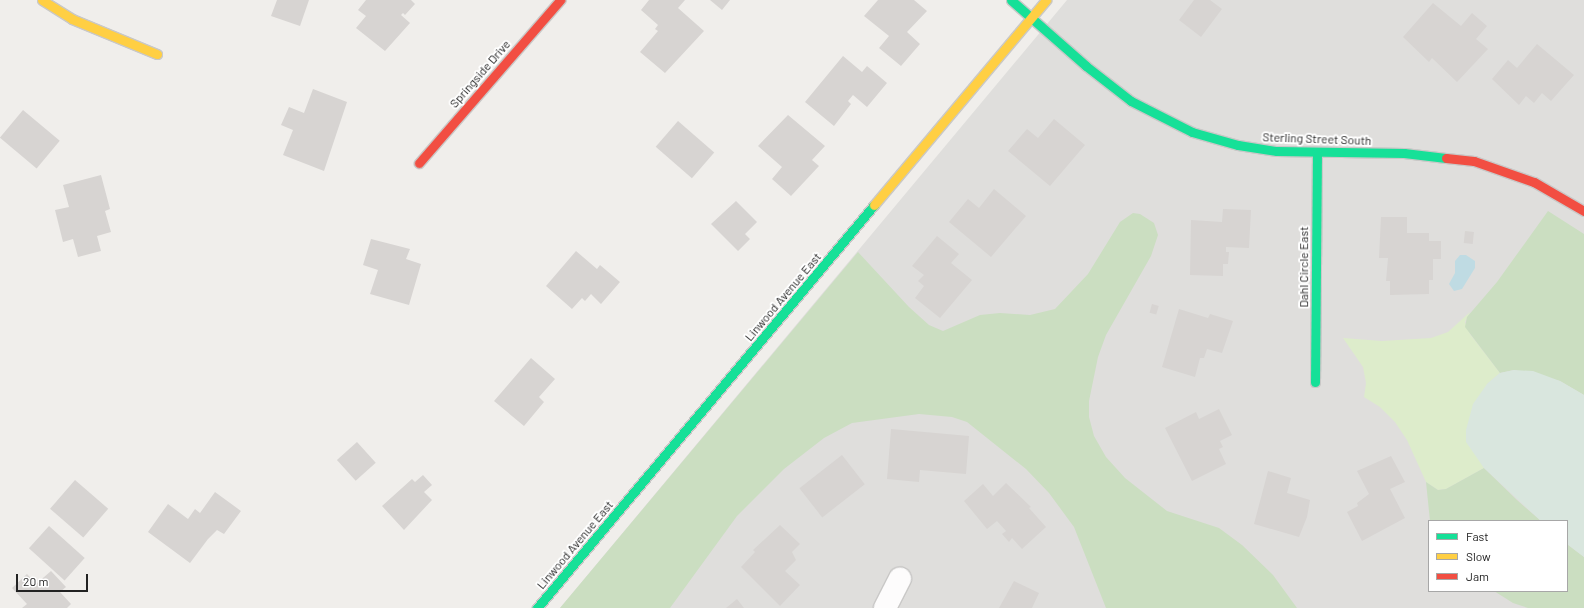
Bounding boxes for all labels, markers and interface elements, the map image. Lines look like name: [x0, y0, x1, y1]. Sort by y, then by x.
street label: Springside Drive: [447, 37, 513, 111]
street label: Sterling Street South: [1262, 130, 1372, 148]
street label: Dahl Circle East: [1297, 226, 1311, 308]
street label: Linwood Avenue East: [742, 250, 824, 344]
street label: Linwood Avenue East: [534, 498, 616, 592]
legend: [1428, 520, 1568, 592]
text: Fast: [1466, 529, 1489, 543]
text: Slow: [1466, 549, 1491, 563]
scale bar: [18, 566, 90, 592]
text: Jam: [1466, 569, 1489, 583]
text: 20 m: [23, 574, 49, 588]

